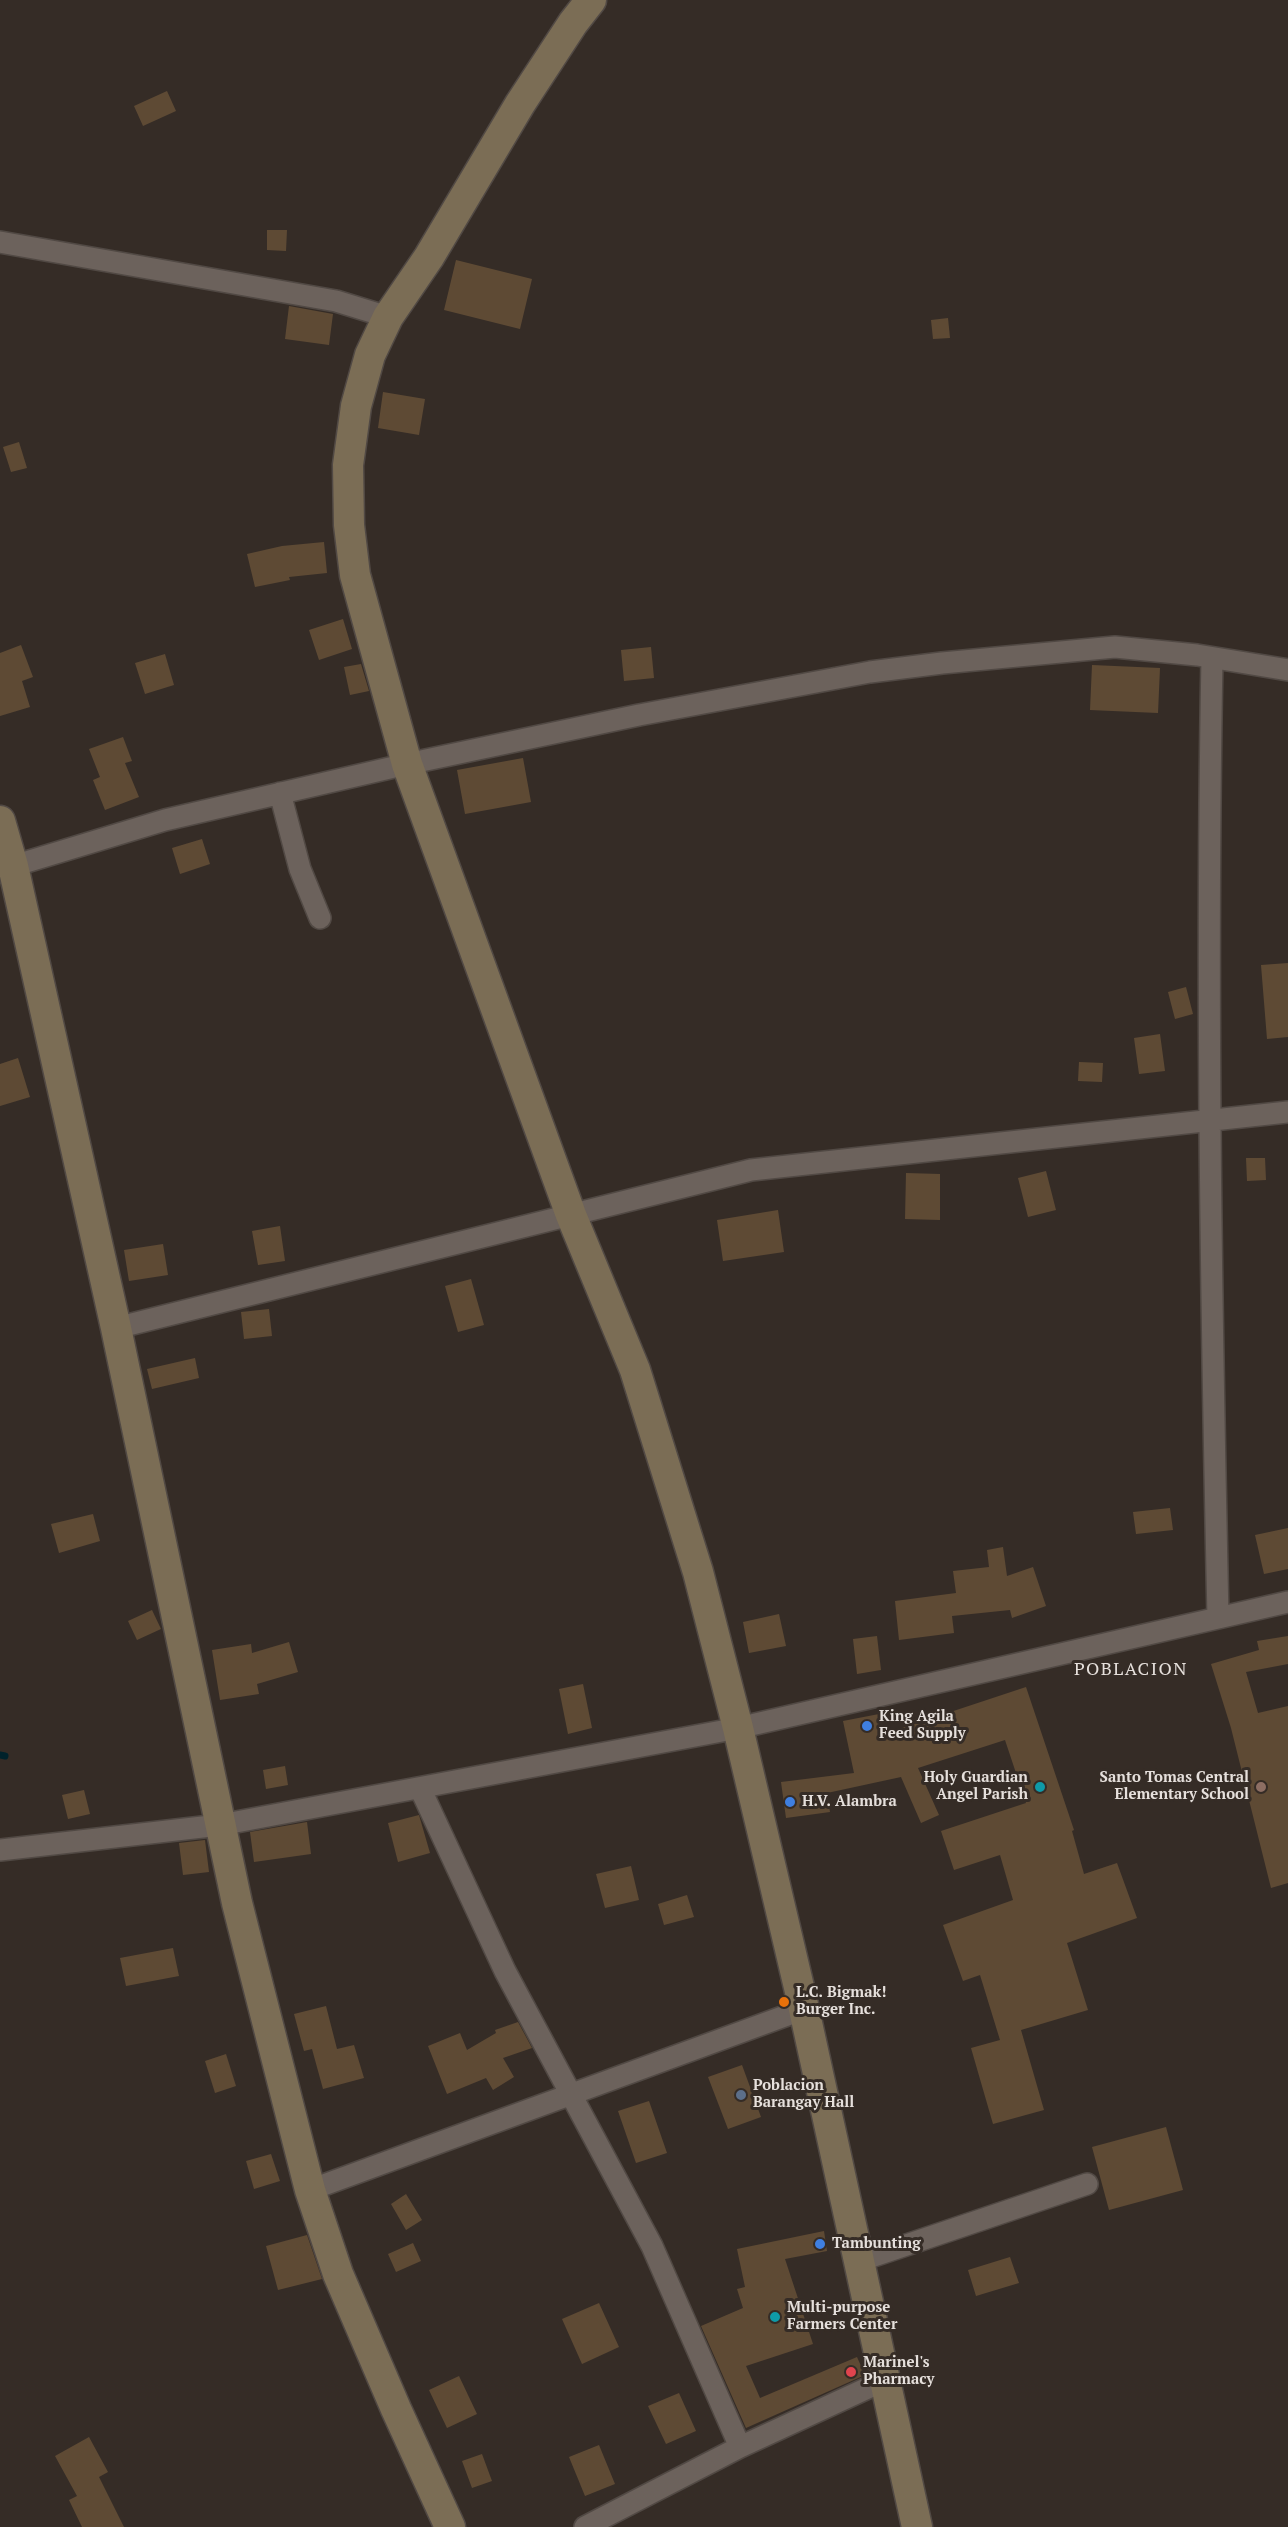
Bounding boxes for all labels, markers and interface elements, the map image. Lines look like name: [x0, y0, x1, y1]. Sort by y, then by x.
district label: POBLACION: [1074, 1659, 1188, 1681]
place label: King Agila Feed Supply: [879, 1708, 966, 1743]
marker: King Agila Feed Supply: [860, 1719, 874, 1733]
place label: Holy Guardian Angel Parish: [924, 1769, 1028, 1804]
place label: Santo Tomas Central Elementary School: [1100, 1769, 1249, 1804]
marker: Holy Guardian Angel Parish: [1033, 1780, 1047, 1794]
marker: Santo Tomas Central Elementary School: [1254, 1780, 1268, 1794]
place label: H.V. Alambra: [802, 1793, 897, 1811]
marker: H.V. Alambra: [783, 1795, 797, 1809]
place label: L.C. Bigmak! Burger Inc.: [796, 1984, 886, 2019]
marker: L.C. Bigmak! Burger Inc.: [777, 1995, 791, 2009]
place label: Poblacion Barangay Hall: [753, 2077, 854, 2112]
marker: Poblacion Barangay Hall: [734, 2088, 748, 2102]
place label: Tambunting: [832, 2235, 921, 2253]
marker: Tambunting: [813, 2237, 827, 2251]
place label: Multi-purpose Farmers Center: [787, 2299, 897, 2334]
marker: Multi-purpose Farmers Center: [768, 2310, 782, 2324]
place label: Marinel's Pharmacy: [863, 2354, 934, 2389]
marker: Marinel's Pharmacy: [844, 2365, 858, 2379]

